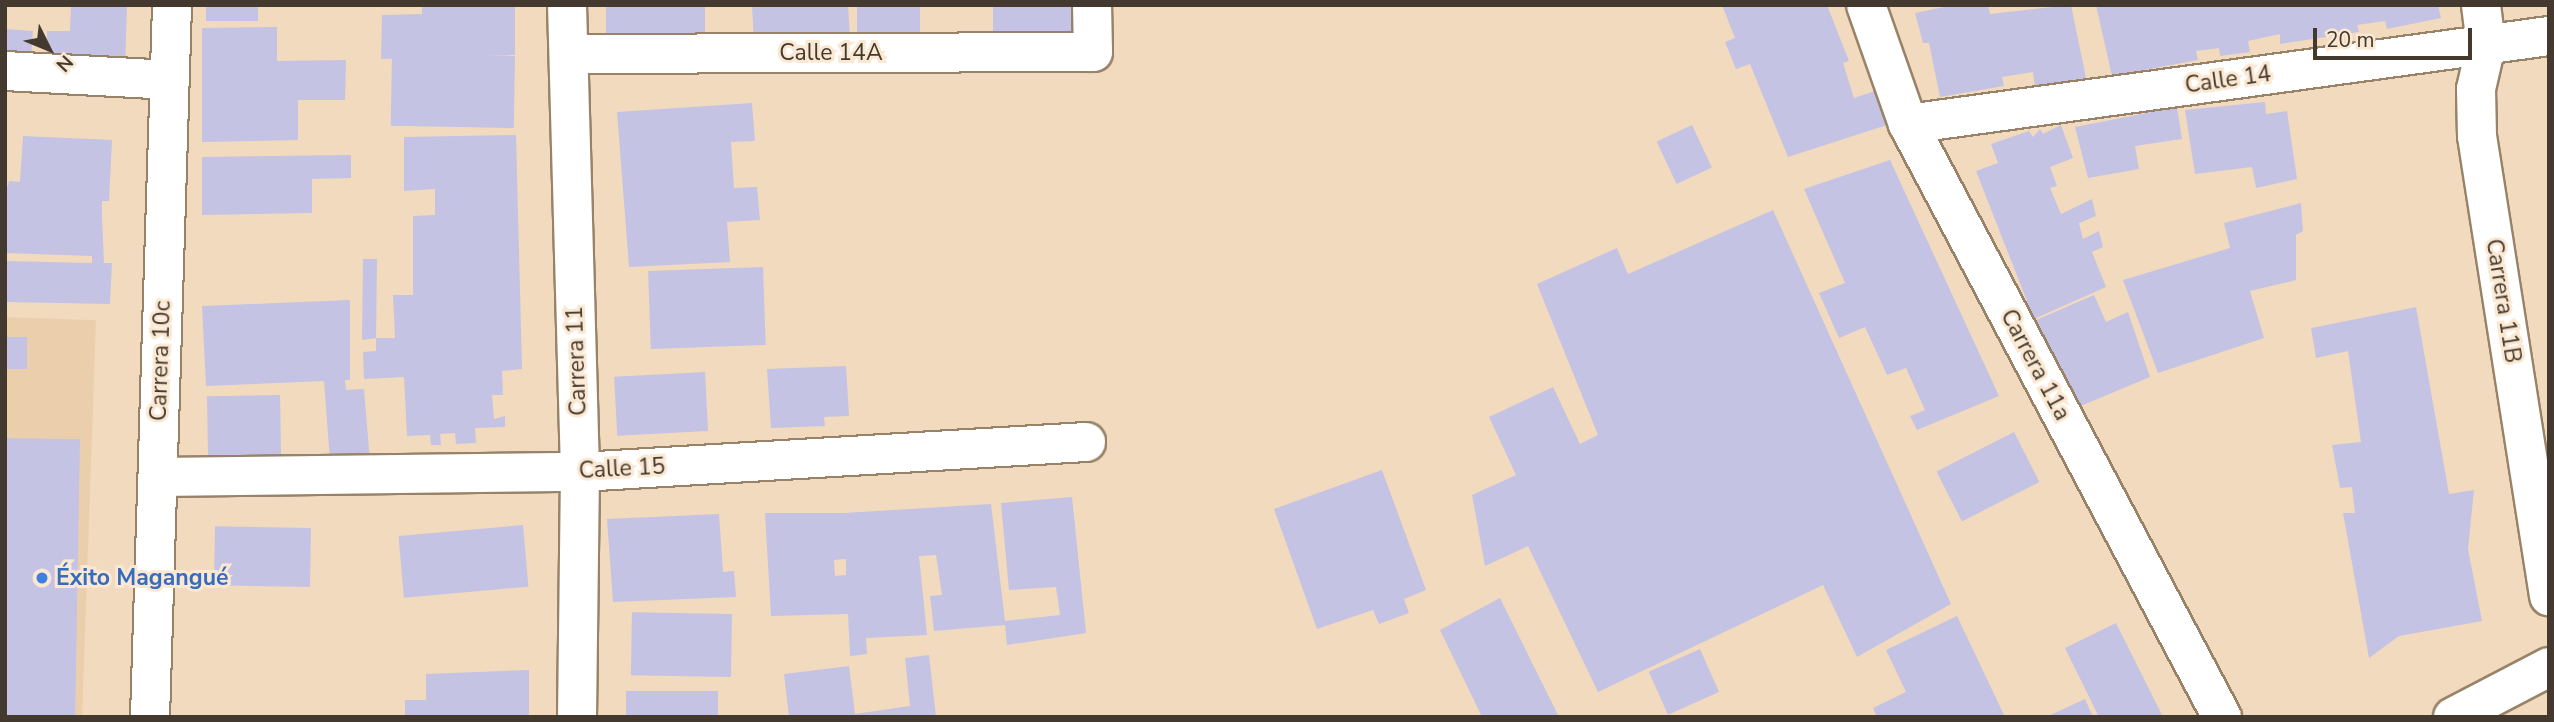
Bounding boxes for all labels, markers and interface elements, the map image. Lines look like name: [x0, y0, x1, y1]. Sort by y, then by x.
north arrow: [14, 14, 84, 84]
scale bar: [2316, 14, 2475, 58]
text: 20 m: [2326, 26, 2375, 54]
street label: Calle 14A: [779, 39, 883, 67]
text: N: [50, 49, 79, 77]
street label: Calle 14: [2183, 60, 2273, 100]
street label: Carrera 11B: [2480, 237, 2526, 365]
street label: Carrera 10c: [145, 300, 177, 422]
street label: Carrera 11a: [1994, 305, 2076, 425]
street label: Carrera 11: [561, 306, 593, 416]
street label: Calle 15: [578, 453, 666, 485]
place label: Éxito Magangué: [56, 564, 228, 592]
marker: Éxito Magangué: [34, 570, 50, 586]

